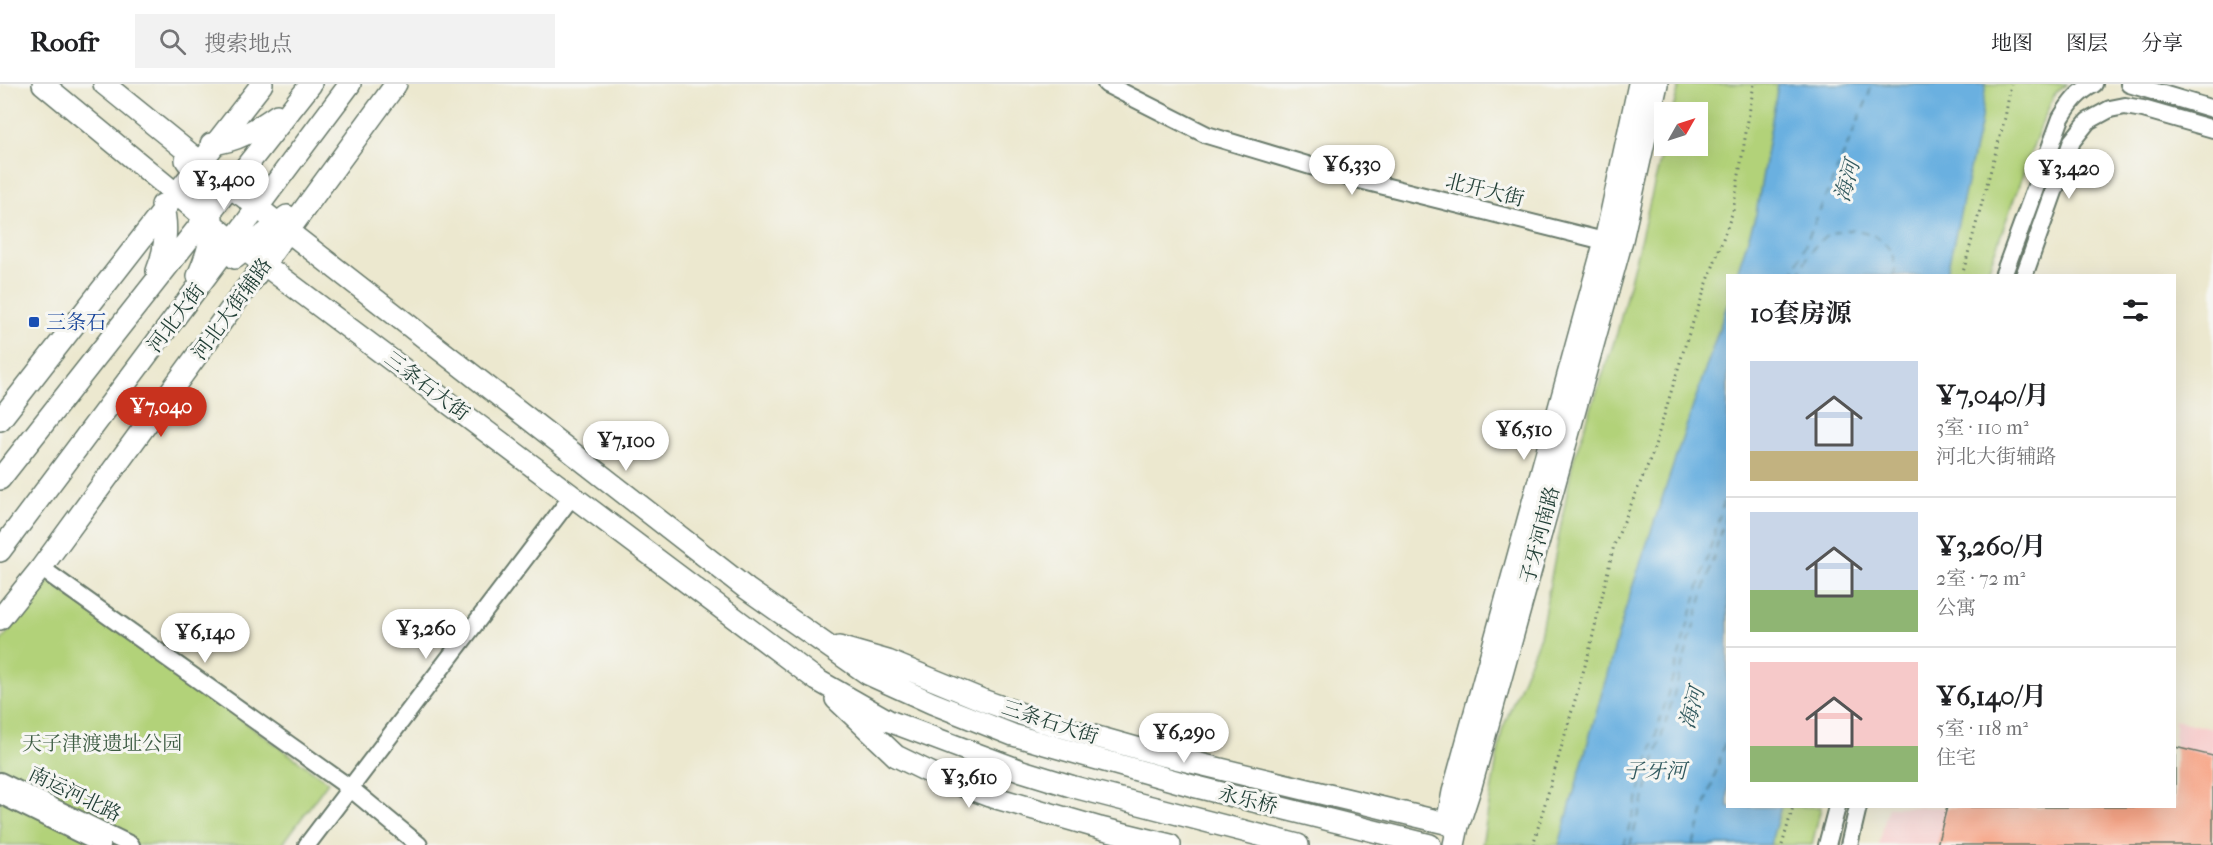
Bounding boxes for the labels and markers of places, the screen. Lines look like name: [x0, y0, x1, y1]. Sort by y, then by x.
pin: ¥6,330: [1303, 145, 1401, 196]
pin: ¥3,420: [2020, 149, 2118, 200]
pin: ¥3,400: [175, 160, 273, 211]
place label: 三条石: [46, 311, 106, 334]
marker: 三条石: [27, 315, 41, 329]
pin: ¥7,040: [112, 387, 210, 438]
pin: ¥6,510: [1475, 410, 1573, 461]
pin: ¥7,100: [577, 421, 675, 472]
pin: ¥3,260: [377, 609, 475, 660]
pin: ¥6,140: [156, 613, 254, 664]
pin: ¥6,290: [1135, 713, 1233, 764]
pin: ¥3,610: [920, 758, 1018, 809]

